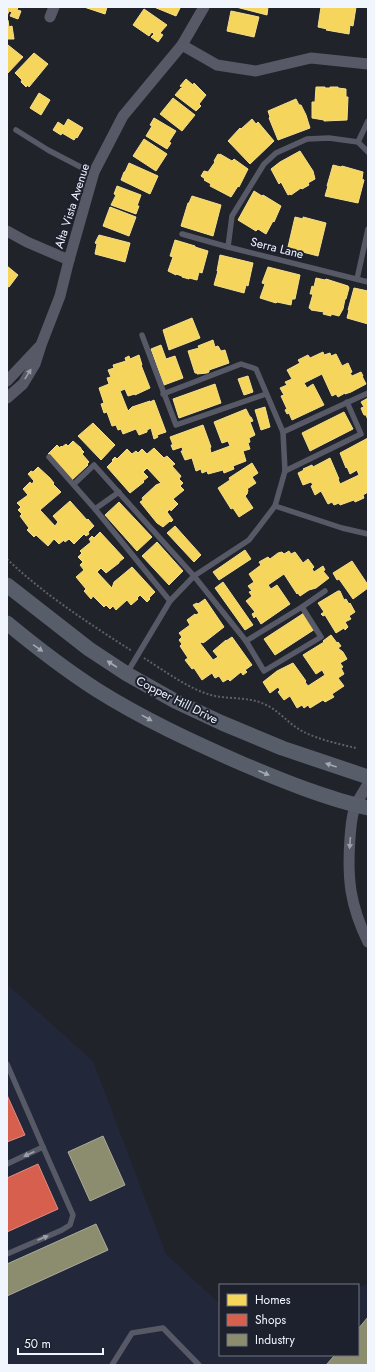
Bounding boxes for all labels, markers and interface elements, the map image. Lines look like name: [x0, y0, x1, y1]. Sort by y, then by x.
street label: Alta Vista Avenue: [50, 161, 94, 251]
street label: Serra Lane: [249, 233, 305, 263]
one-way arrow: [25, 368, 32, 380]
one-way arrow: [32, 644, 43, 652]
one-way arrow: [107, 660, 117, 668]
street label: Copper Hill Drive: [133, 672, 221, 728]
one-way arrow: [141, 714, 153, 721]
one-way arrow: [325, 761, 337, 767]
one-way arrow: [259, 770, 270, 776]
one-way arrow: [346, 837, 353, 850]
one-way arrow: [24, 1151, 35, 1157]
one-way arrow: [37, 1235, 49, 1241]
legend: [219, 1284, 359, 1356]
text: Homes: [255, 1291, 291, 1309]
text: Shops: [255, 1311, 286, 1329]
scale bar: [18, 1330, 103, 1356]
text: Industry: [255, 1331, 296, 1349]
text: 50 m: [24, 1335, 51, 1353]

